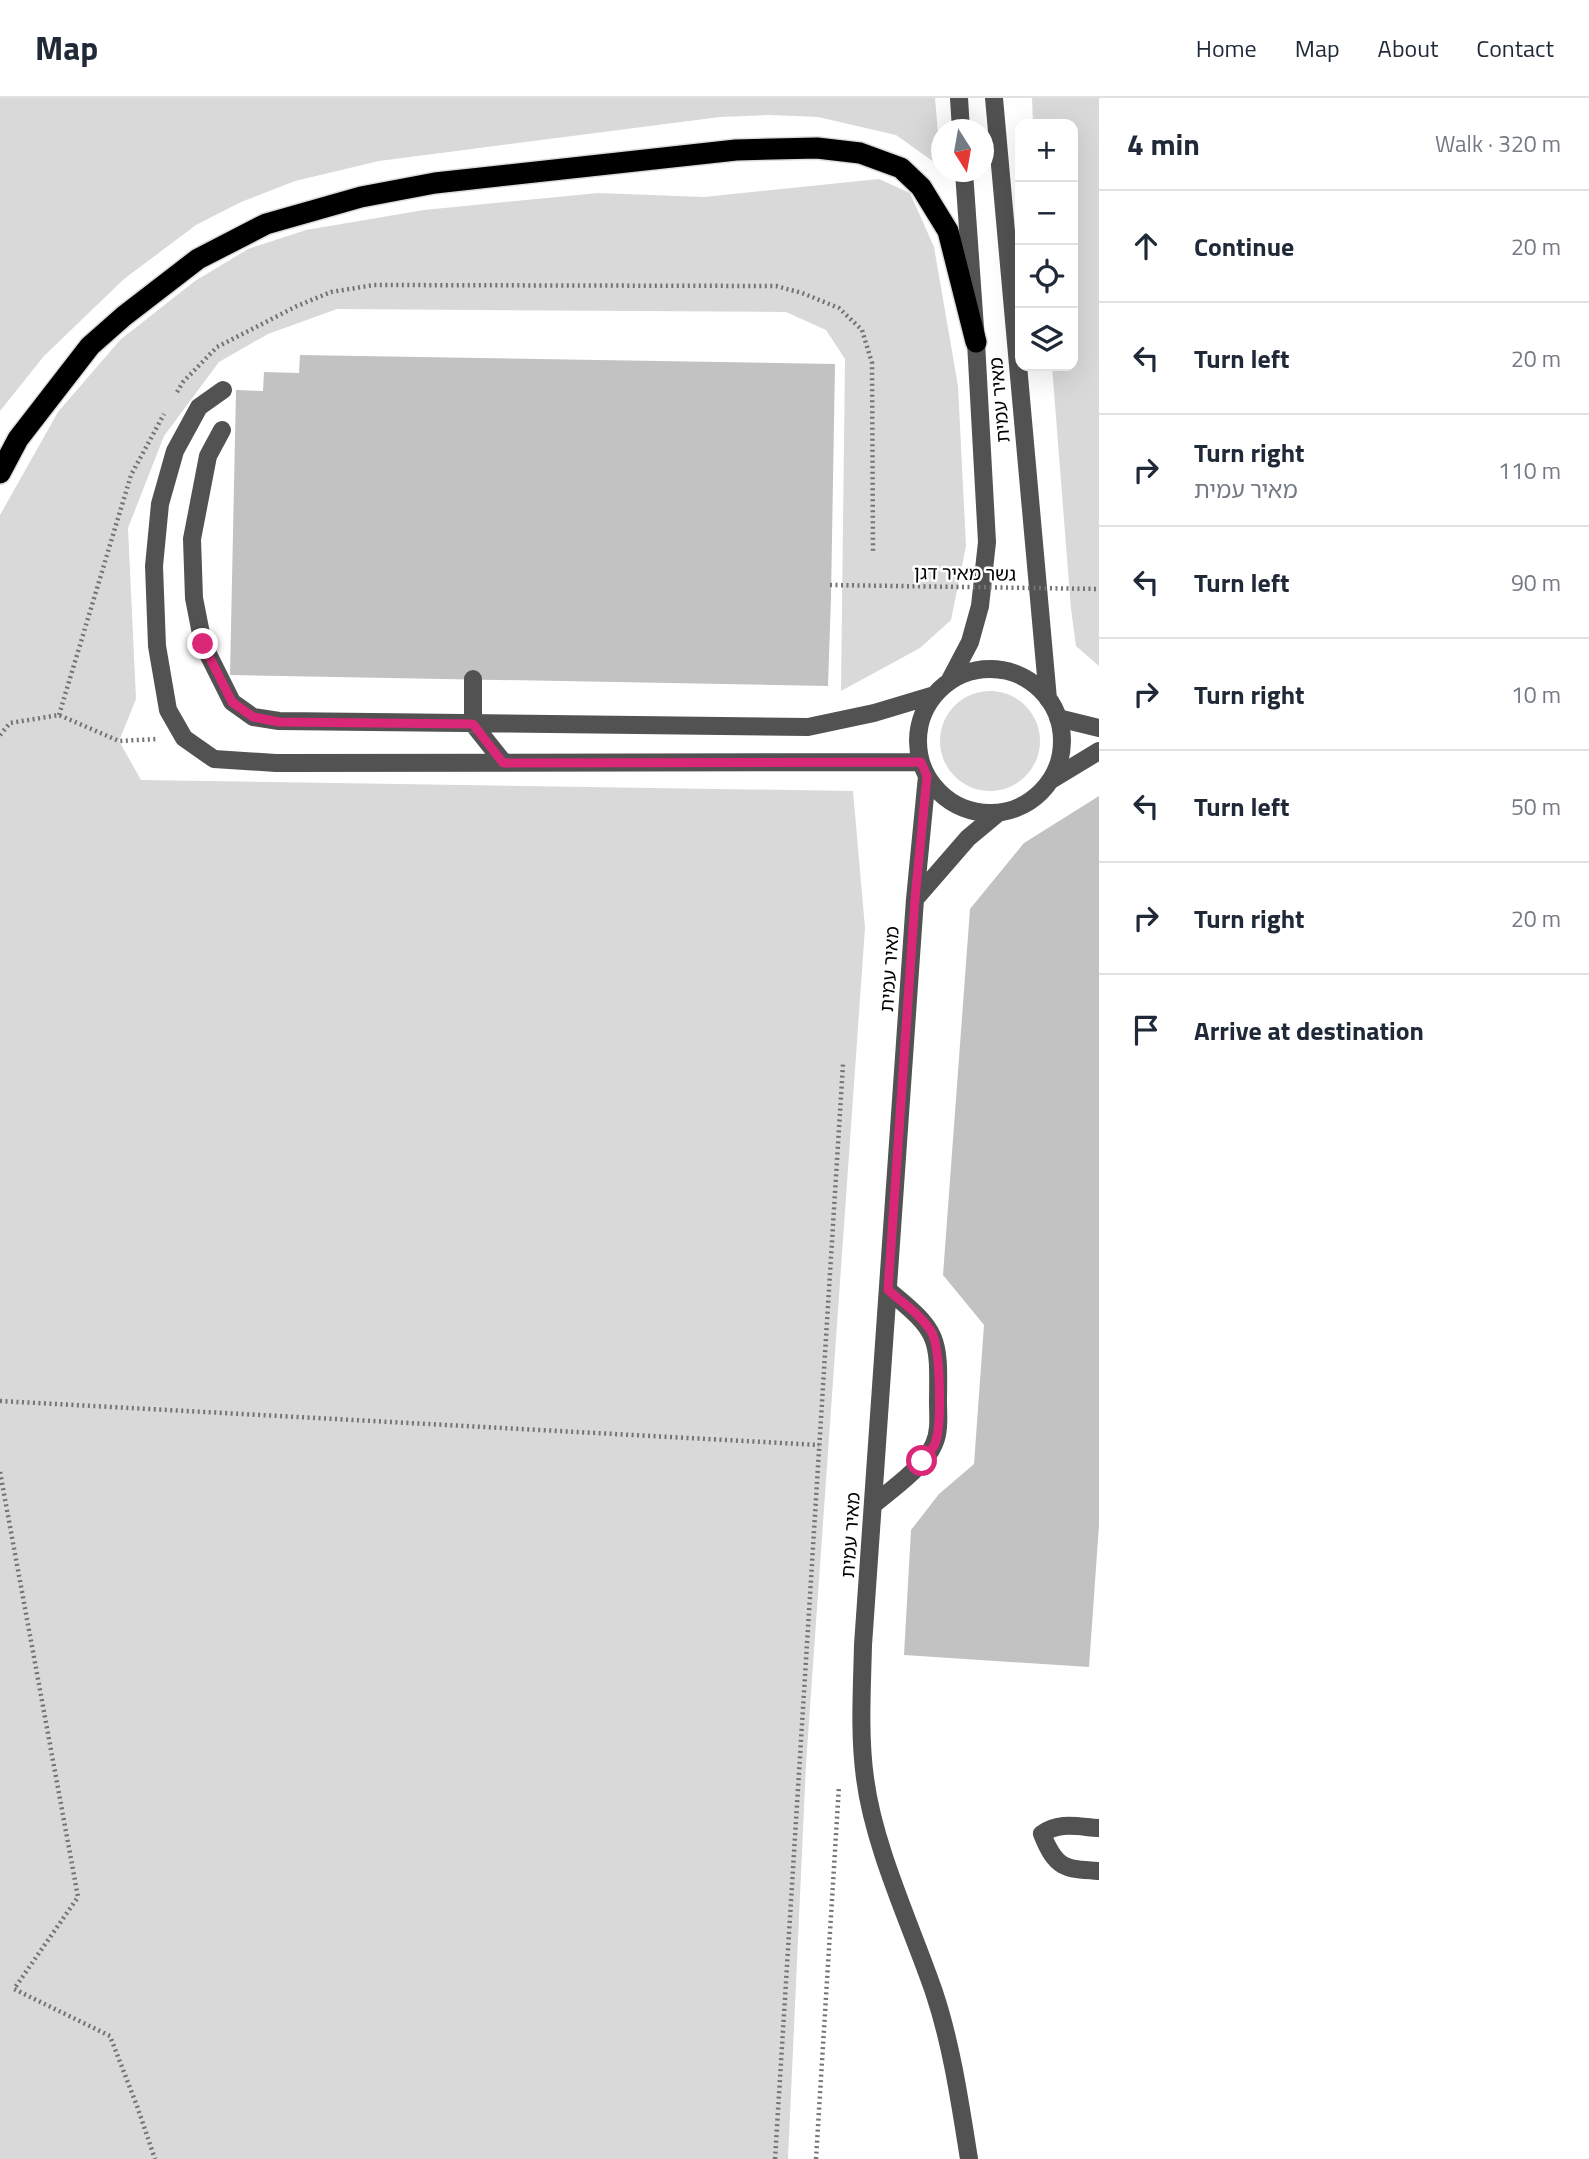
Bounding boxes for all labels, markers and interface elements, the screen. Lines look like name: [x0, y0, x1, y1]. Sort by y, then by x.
text: Map: [35, 23, 98, 73]
text: Home: [1196, 30, 1257, 66]
text: Map: [1295, 30, 1340, 66]
text: About: [1378, 30, 1438, 66]
text: Contact: [1476, 30, 1554, 66]
north arrow: [931, 119, 994, 182]
map controls: [1015, 119, 1078, 371]
button: +: [1015, 119, 1078, 182]
text: 4 min: [1127, 121, 1200, 167]
text: Walk · 320 m: [1435, 126, 1561, 161]
button: −: [1015, 182, 1078, 245]
icon: ahead: [1127, 227, 1165, 265]
text: Continue: [1194, 227, 1294, 266]
text: 20 m: [1511, 229, 1561, 264]
button: locate: [1015, 245, 1078, 308]
button: layers: [1015, 308, 1078, 371]
icon: left: [1127, 339, 1165, 377]
text: Turn left: [1194, 339, 1289, 378]
text: 20 m: [1511, 341, 1561, 376]
street label: מאיר עמית: [980, 356, 1017, 444]
text: Turn right: [1194, 433, 1305, 472]
icon: right: [1127, 451, 1165, 489]
text: 110 m: [1498, 453, 1561, 488]
text: מאיר עמית: [1194, 472, 1298, 507]
street label: גשר מאיר דגן: [914, 557, 1016, 588]
icon: left: [1127, 563, 1165, 601]
text: Turn left: [1194, 563, 1289, 602]
text: 90 m: [1511, 565, 1561, 600]
route end: [187, 628, 218, 659]
icon: right: [1127, 675, 1165, 713]
text: Turn right: [1194, 675, 1305, 714]
text: 10 m: [1511, 677, 1561, 712]
icon: left: [1127, 787, 1165, 825]
text: Turn left: [1194, 787, 1289, 826]
text: 50 m: [1511, 789, 1561, 824]
icon: right: [1127, 899, 1165, 937]
text: Turn right: [1194, 899, 1305, 938]
text: 20 m: [1511, 901, 1561, 936]
street label: מאיר עמית: [871, 925, 906, 1013]
icon: arrive: [1127, 1011, 1165, 1049]
text: Arrive at destination: [1194, 1011, 1424, 1050]
route start: [906, 1445, 937, 1476]
street label: מאיר עמית: [832, 1491, 867, 1579]

